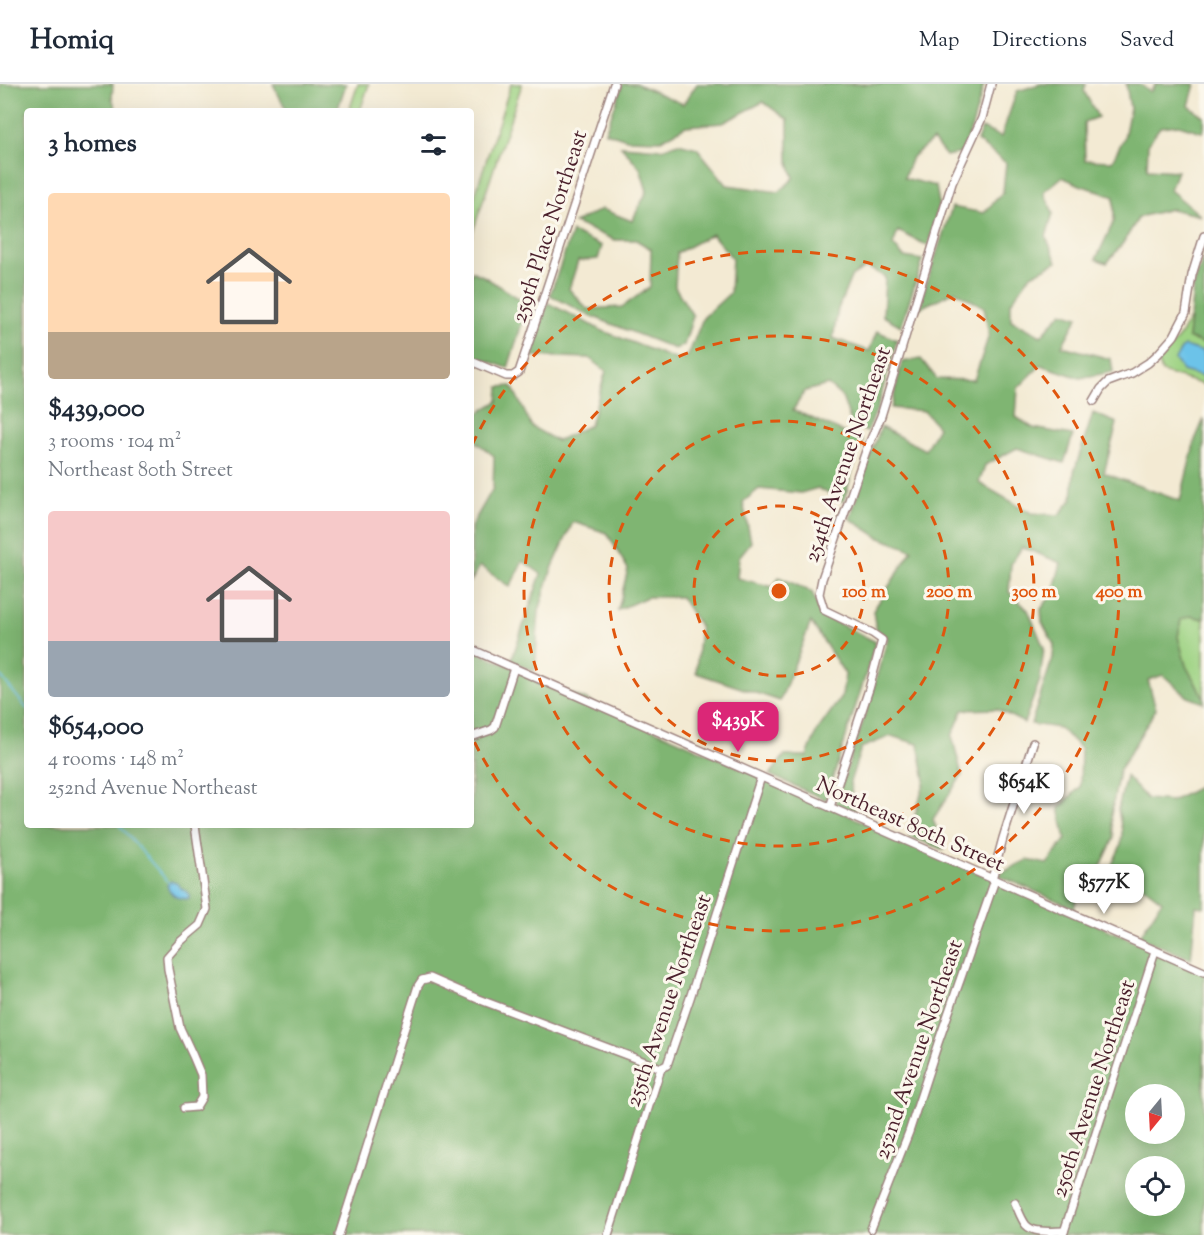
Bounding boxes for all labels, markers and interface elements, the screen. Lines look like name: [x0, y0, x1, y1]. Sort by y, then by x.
text: Homiq: [30, 21, 114, 61]
text: Map: [919, 26, 959, 56]
text: Directions: [992, 26, 1087, 56]
text: Saved: [1120, 26, 1174, 56]
text: 3 homes: [48, 126, 137, 163]
street label: 259th Place Northeast: [505, 126, 597, 328]
icon: filters: [417, 128, 450, 161]
icon: home: [195, 232, 303, 340]
street label: 254th Avenue Northeast: [797, 342, 901, 567]
text: $439,000: [48, 391, 145, 428]
text: 3 rooms · 104 m²: [48, 428, 182, 457]
text: Northeast 80th Street: [48, 457, 233, 486]
icon: home: [195, 550, 303, 658]
text: 100 m: [842, 580, 886, 606]
text: 200 m: [926, 580, 972, 606]
text: 300 m: [1012, 580, 1057, 606]
text: 400 m: [1095, 580, 1142, 606]
centre of rings: [769, 581, 789, 601]
pin: $439K: [696, 702, 780, 753]
text: $439K: [712, 707, 764, 736]
text: $654,000: [48, 709, 144, 746]
text: 4 rooms · 148 m²: [48, 746, 184, 775]
pin: $654K: [982, 764, 1066, 815]
text: $654K: [998, 769, 1050, 798]
street label: Northeast 80th Street: [810, 770, 1010, 882]
text: 252nd Avenue Northeast: [48, 775, 258, 804]
pin: $577K: [1062, 864, 1146, 915]
text: $577K: [1078, 869, 1130, 898]
street label: 255th Avenue Northeast: [618, 890, 721, 1112]
street label: 252nd Avenue Northeast: [867, 935, 973, 1164]
street label: 250th Avenue Northeast: [1045, 976, 1145, 1202]
north arrow: [1125, 1084, 1185, 1144]
map controls: [1125, 1084, 1185, 1216]
button: locate: [1125, 1156, 1185, 1216]

